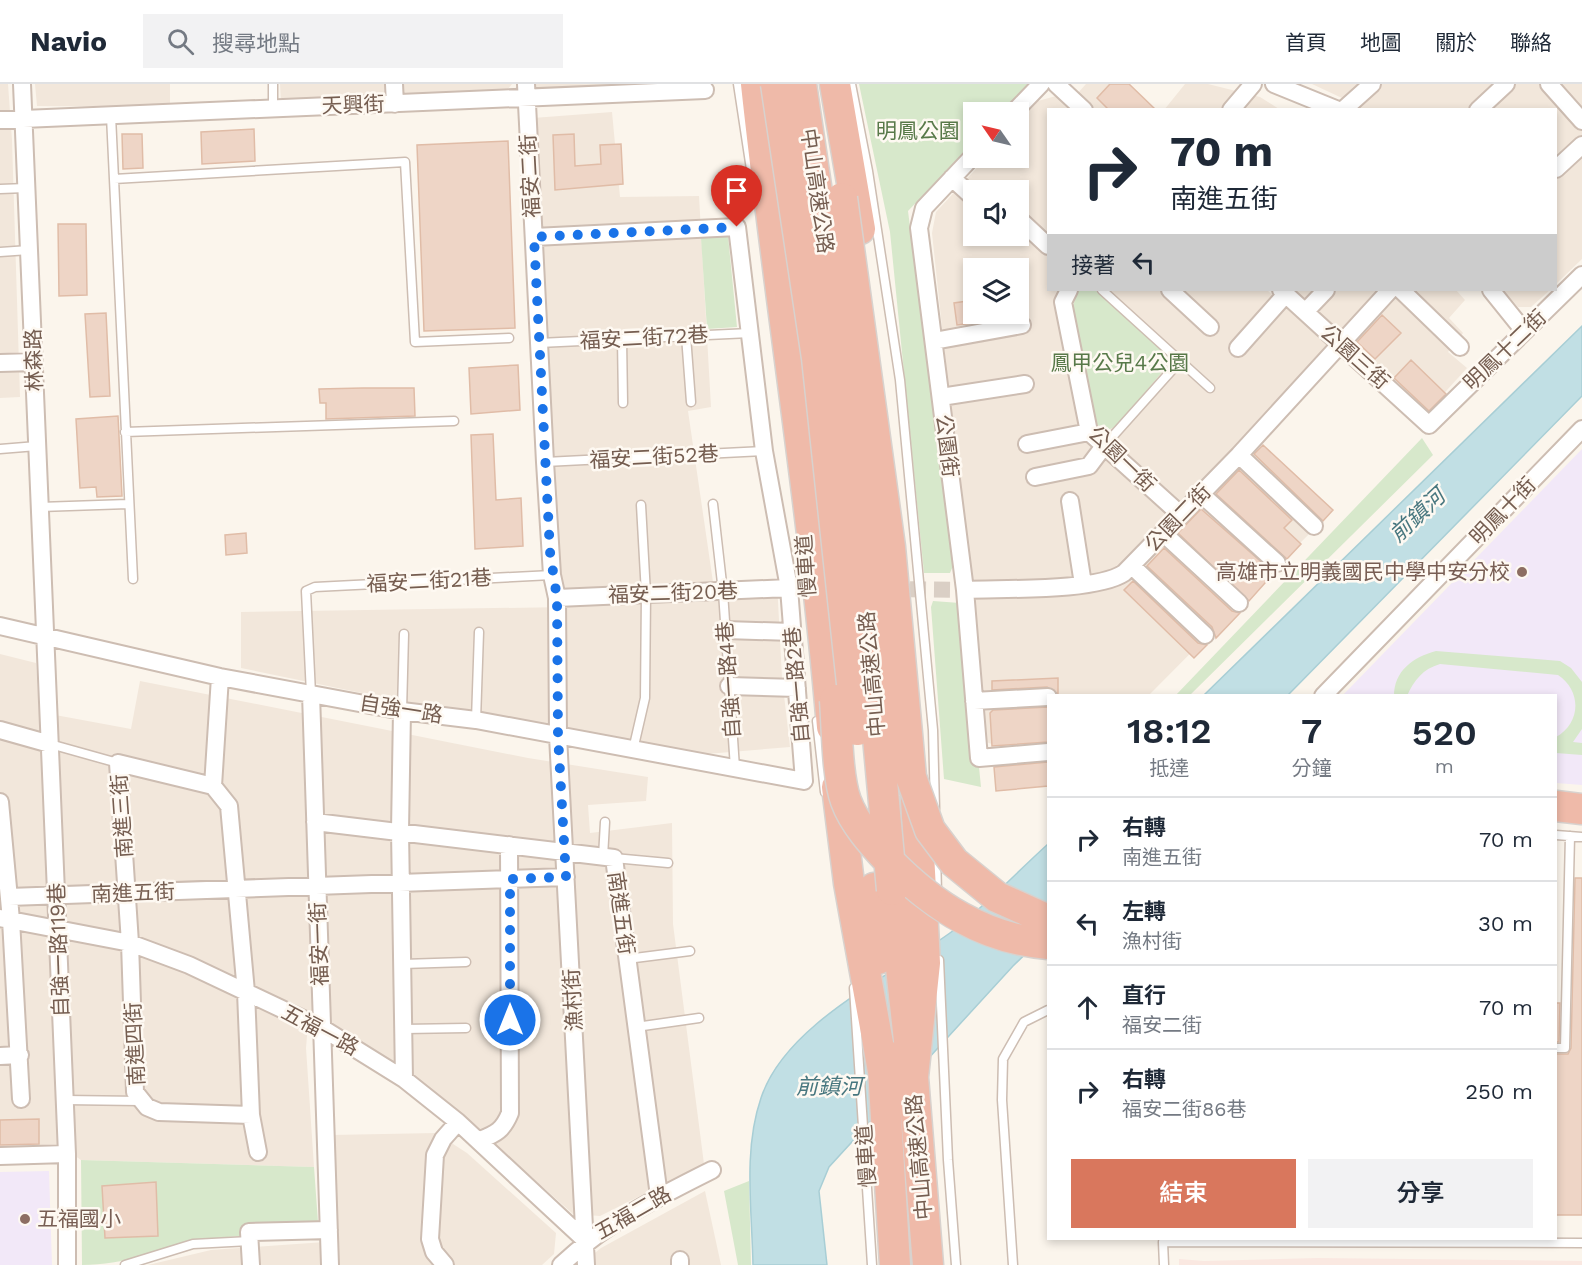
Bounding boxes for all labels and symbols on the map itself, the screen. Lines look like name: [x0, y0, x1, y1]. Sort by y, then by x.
street label: 天興街: [321, 91, 385, 118]
north arrow: [963, 102, 1029, 168]
park label: 明鳳公園: [876, 118, 960, 143]
street label: 中山高速公路: [796, 127, 839, 255]
street label: 福安二街: [515, 133, 544, 219]
pin: [711, 165, 762, 227]
street label: 明鳳十二街: [1458, 304, 1551, 395]
street label: 公園三街: [1316, 319, 1395, 394]
street label: 福安二街72巷: [579, 322, 709, 353]
street label: 林森路: [20, 328, 47, 392]
park label: 鳳甲公兒4公園: [1051, 350, 1189, 375]
street label: 公園街: [931, 413, 964, 479]
street label: 公園一街: [1083, 420, 1161, 497]
street label: 福安二街52巷: [589, 441, 719, 472]
street label: 明鳳十街: [1464, 472, 1541, 550]
street label: 公園二街: [1139, 479, 1216, 557]
water label: 前鎮河: [1385, 481, 1453, 547]
street label: 慢車道: [791, 534, 820, 598]
place label: 高雄市立明義國民中學中安分校: [1216, 559, 1510, 584]
street label: 福安二街21巷: [366, 565, 492, 596]
marker: 高雄市立明義國民中學中安分校: [1515, 565, 1529, 579]
street label: 福安二街20巷: [607, 578, 739, 607]
street label: 中山高速公路: [854, 610, 889, 738]
street label: 自強一路4巷: [712, 620, 745, 740]
street label: 自強一路2巷: [779, 626, 814, 745]
street label: 自強一路: [358, 690, 445, 727]
street label: 南進三街: [106, 773, 137, 859]
street label: 南進五街: [603, 870, 640, 956]
street label: 南進五街: [91, 879, 175, 906]
street label: 自強一路119巷: [44, 882, 73, 1018]
street label: 福安一街: [305, 902, 332, 986]
street label: 漁村街: [558, 968, 587, 1032]
position arrow: [478, 988, 542, 1052]
street label: 五福一路: [277, 999, 363, 1060]
street label: 南進四街: [120, 1001, 149, 1087]
water label: 前鎮河: [796, 1074, 866, 1099]
street label: 中山高速公路: [901, 1093, 936, 1221]
street label: 慢車道: [851, 1124, 880, 1188]
street label: 五福二路: [590, 1181, 675, 1244]
place label: 五福國小: [37, 1206, 121, 1231]
marker: 五福國小: [18, 1212, 32, 1226]

